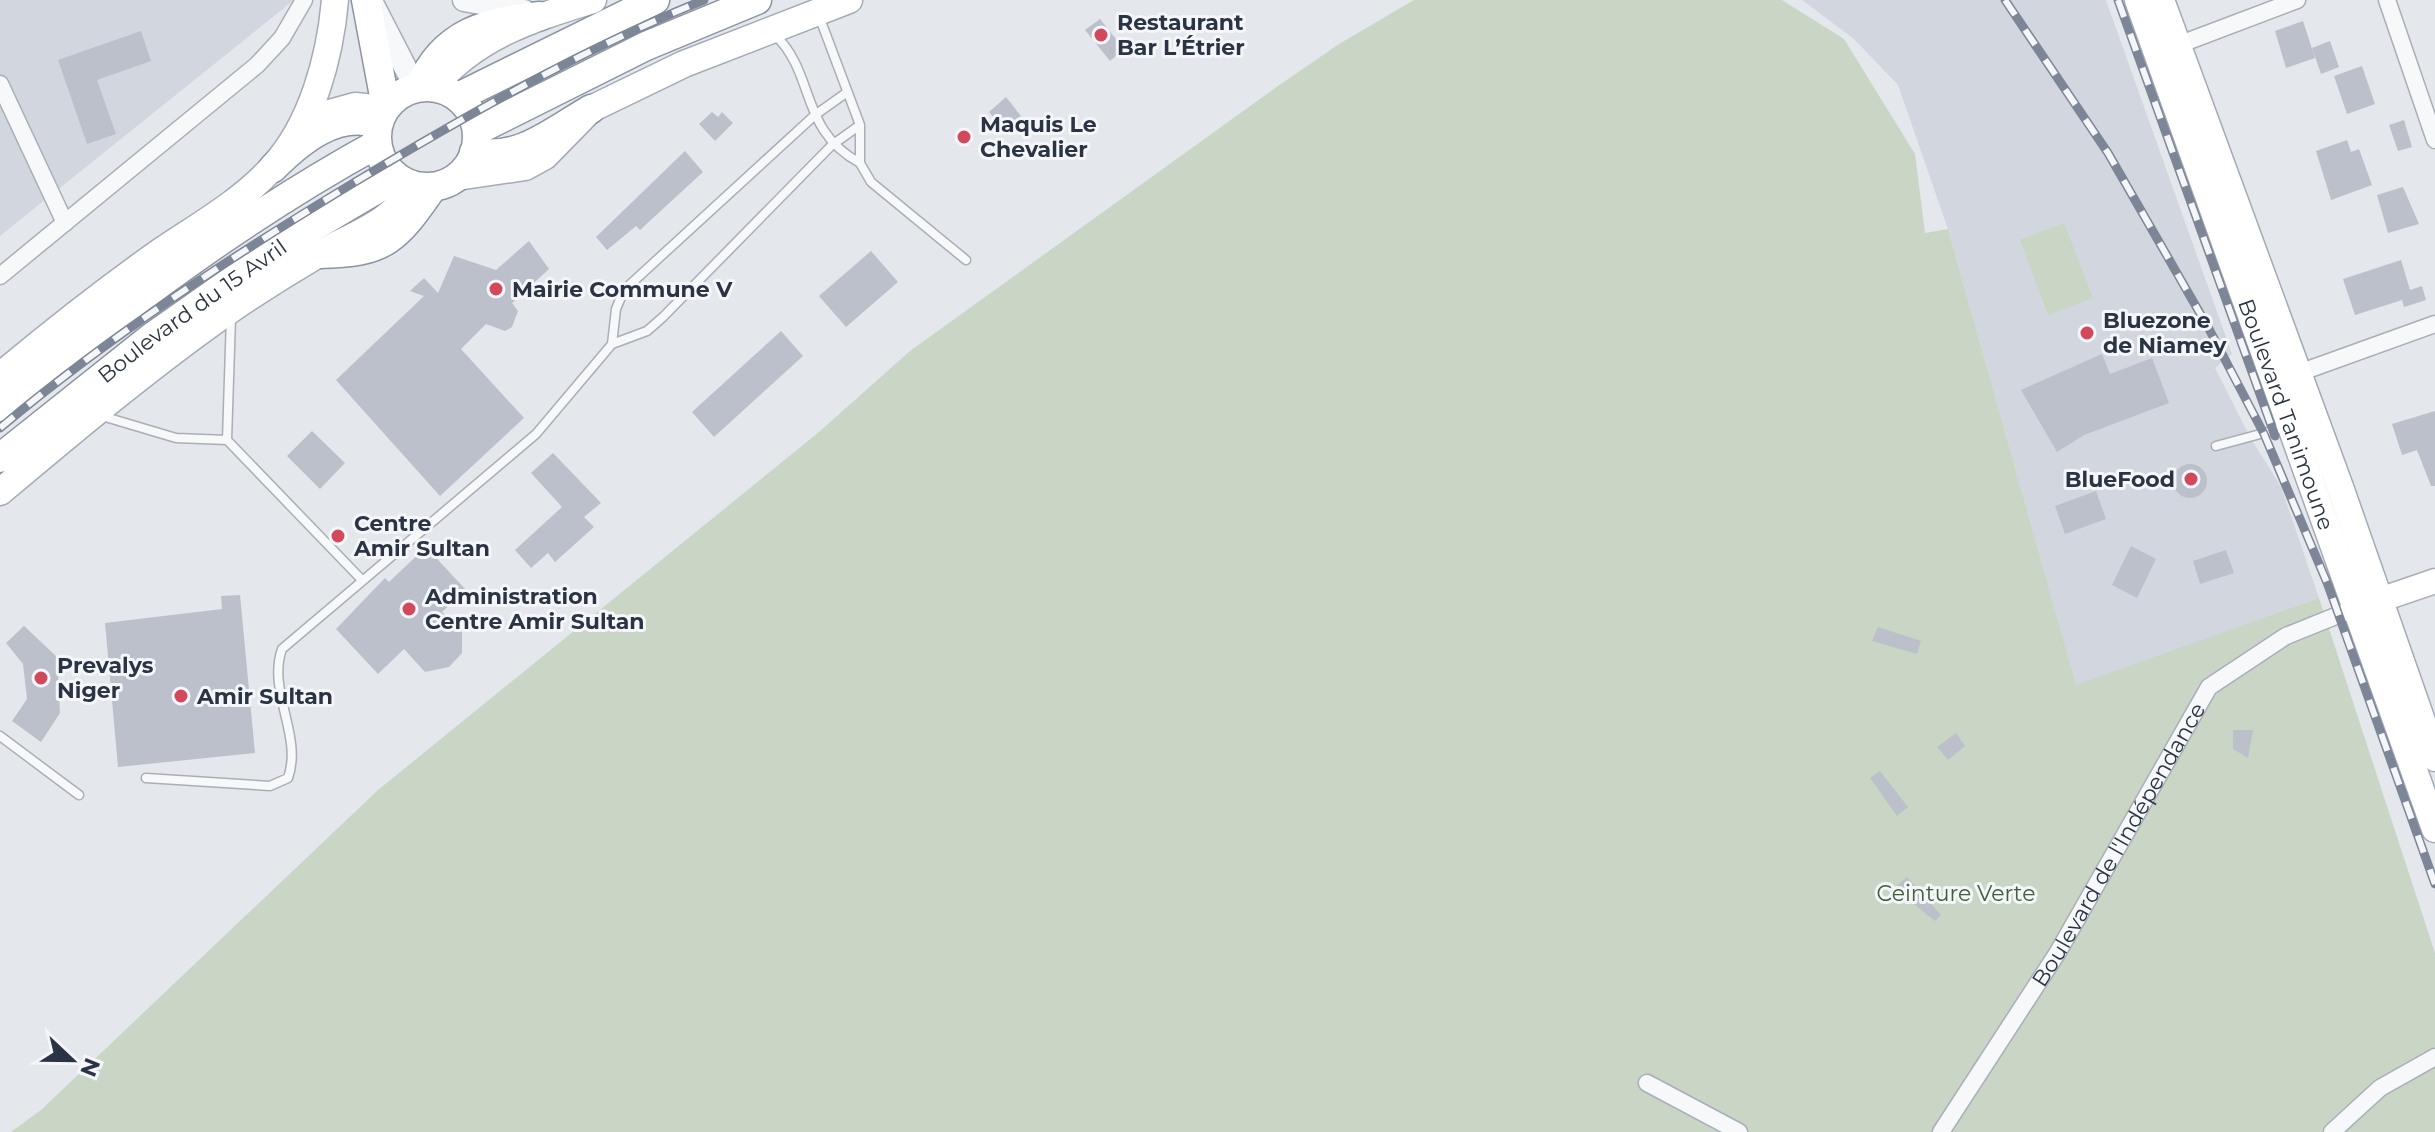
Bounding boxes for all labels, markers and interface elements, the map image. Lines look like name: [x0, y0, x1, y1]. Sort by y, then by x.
place label: Restaurant Bar L’Étrier: [1117, 9, 1245, 61]
marker: Restaurant Bar L’Étrier: [1092, 26, 1110, 44]
place label: Maquis Le Chevalier: [980, 111, 1097, 163]
marker: Maquis Le Chevalier: [955, 128, 973, 146]
street label: Boulevard du 15 Avril: [92, 233, 292, 389]
place label: Mairie Commune V: [512, 276, 733, 303]
marker: Mairie Commune V: [487, 280, 505, 298]
street label: Boulevard Tanimoune: [2232, 295, 2340, 534]
place label: Bluezone de Niamey: [2103, 307, 2227, 359]
marker: Bluezone de Niamey: [2078, 324, 2096, 342]
place label: BlueFood: [2065, 466, 2175, 493]
marker: BlueFood: [2182, 470, 2200, 488]
place label: Centre Amir Sultan: [353, 510, 490, 562]
marker: Centre Amir Sultan: [329, 527, 347, 545]
place label: Administration Centre Amir Sultan: [424, 583, 645, 635]
marker: Administration Centre Amir Sultan: [400, 600, 418, 618]
place label: Prevalys Niger: [57, 652, 154, 704]
marker: Prevalys Niger: [32, 669, 50, 687]
place label: Amir Sultan: [196, 683, 333, 710]
marker: Amir Sultan: [172, 687, 190, 705]
street label: Boulevard de l'Indépendance: [2026, 698, 2211, 992]
park label: Ceinture Verte: [1877, 880, 2035, 907]
north arrow: [32, 1020, 112, 1100]
text: N: [74, 1054, 106, 1081]

